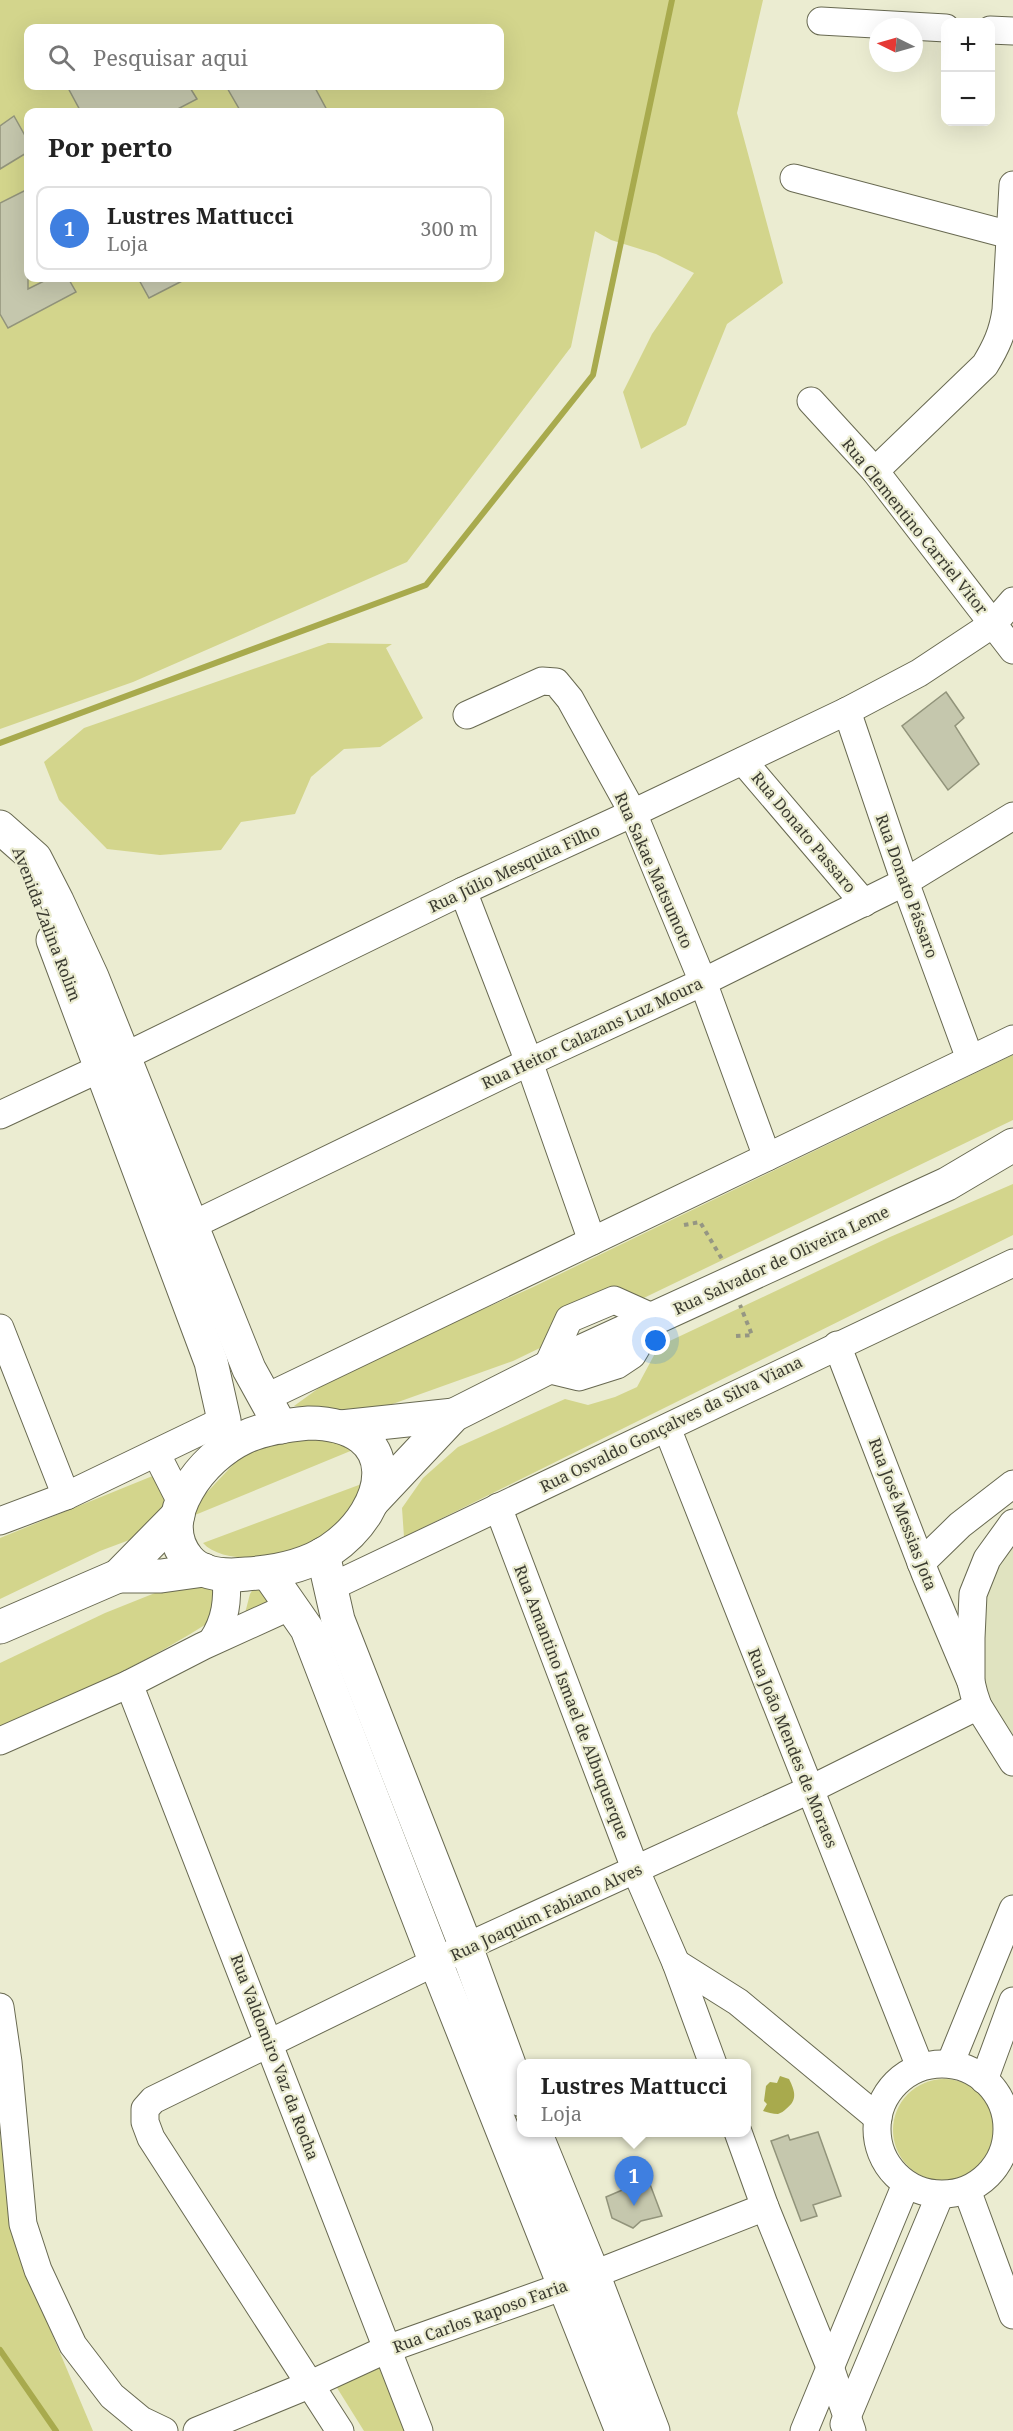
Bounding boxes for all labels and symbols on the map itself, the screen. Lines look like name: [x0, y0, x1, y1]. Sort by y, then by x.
north arrow: [869, 18, 923, 72]
street label: Rua Clementino Carriel Vitor: [837, 433, 993, 619]
street label: Rua Donato Passaro: [747, 767, 861, 897]
street label: Rua Sakae Matsumoto: [610, 788, 698, 952]
street label: Rua Donato Pássaro: [871, 811, 943, 961]
street label: Rua Júlio Mesquita Filho: [425, 819, 603, 917]
street label: Avenida Zalina Rolim: [7, 844, 87, 1004]
street label: Rua Heitor Calazans Luz Moura: [478, 972, 706, 1094]
street label: Rua Salvador de Oliveira Leme: [670, 1200, 892, 1320]
your location: [641, 1326, 670, 1355]
street label: Rua Osvaldo Gonçalves da Silva Viana: [536, 1351, 806, 1497]
street label: Rua José Messias Jota: [864, 1435, 942, 1593]
street label: Rua Amantino Ismael de Albuquerque: [509, 1562, 635, 1842]
street label: Rua João Mendes de Moraes: [743, 1645, 843, 1851]
street label: Rua Joaquim Fabiano Alves: [447, 1858, 645, 1966]
street label: Rua Valdomiro Vaz da Rocha: [226, 1951, 324, 2163]
pin: 1: [614, 2156, 654, 2206]
street label: Rua Carlos Raposo Faria: [390, 2274, 570, 2358]

